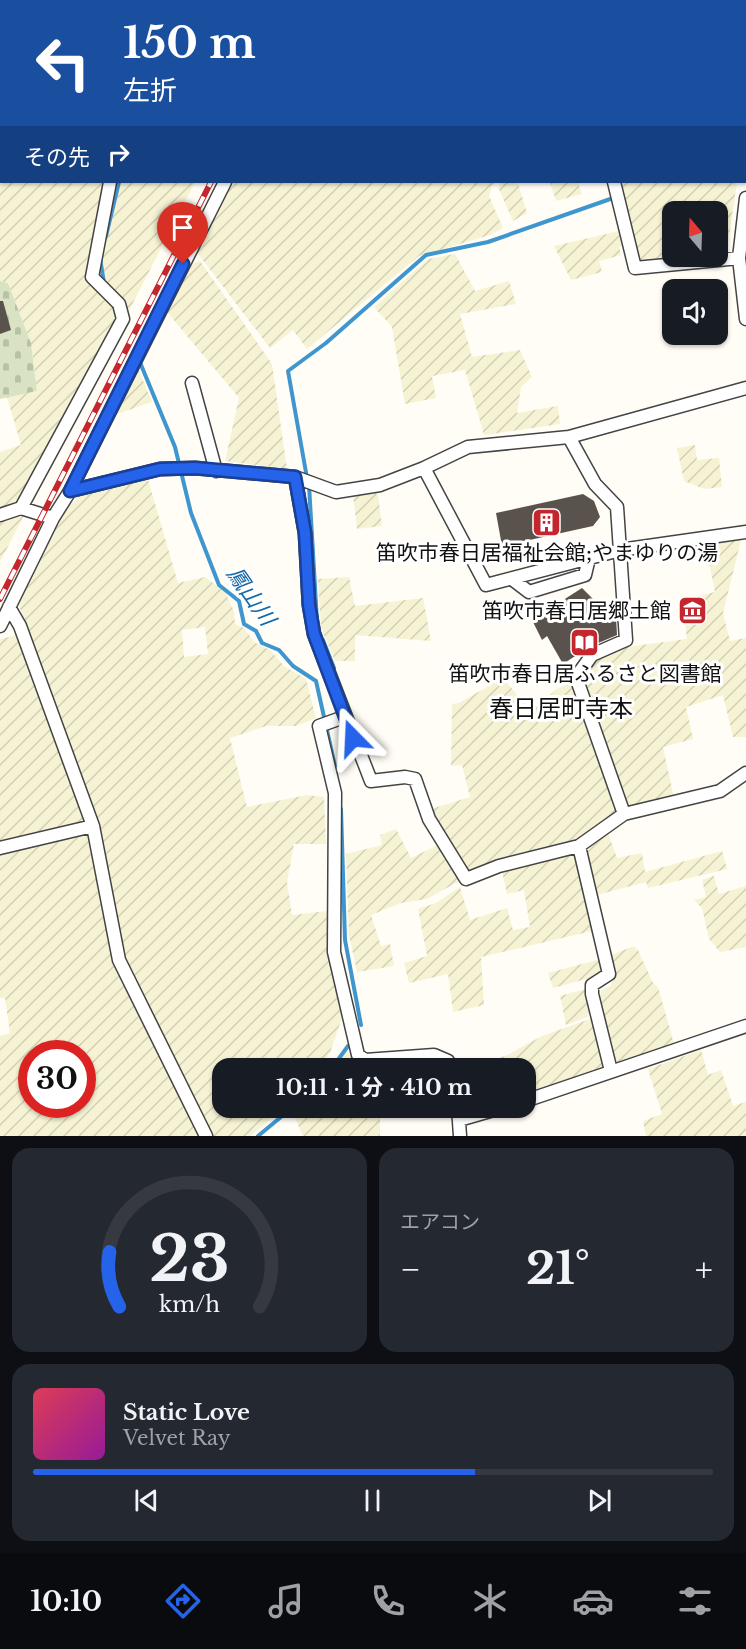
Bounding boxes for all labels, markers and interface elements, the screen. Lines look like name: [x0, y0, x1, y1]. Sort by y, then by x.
text: 150 m: [123, 17, 256, 69]
icon: left: [24, 24, 102, 102]
text: 左折: [123, 74, 177, 107]
icon: right: [102, 138, 135, 171]
text: その先: [24, 144, 90, 171]
north arrow: [662, 201, 728, 267]
map controls: [662, 201, 728, 345]
pin: [157, 202, 208, 264]
icon: arrive: [166, 211, 199, 244]
button: sound: [662, 279, 728, 345]
building icon: 笛吹市春日居福祉会館;やまゆりの湯: [531, 506, 563, 538]
place label: 笛吹市春日居福祉会館;やまゆりの湯: [376, 540, 718, 566]
water label: 鳳山川: [221, 561, 282, 632]
museum icon: 笛吹市春日居郷土館: [676, 595, 708, 627]
place label: 笛吹市春日居郷土館: [482, 598, 671, 624]
library icon: 笛吹市春日居ふるさと図書館: [569, 627, 601, 659]
place label: 笛吹市春日居ふるさと図書館: [449, 661, 722, 687]
district label: 春日居町寺本: [489, 694, 633, 723]
position arrow: [321, 706, 385, 770]
speed limit sign: 30: [18, 1040, 96, 1118]
text: 10:11 · 1 分 · 410 m: [276, 1074, 472, 1101]
text: エアコン: [400, 1210, 480, 1234]
text: 23: [149, 1220, 230, 1298]
text: 21°: [526, 1240, 590, 1296]
text: −: [400, 1249, 421, 1290]
text: +: [695, 1249, 713, 1290]
text: km/h: [159, 1291, 220, 1318]
text: Static Love: [123, 1399, 250, 1426]
text: Velvet Ray: [123, 1426, 231, 1450]
icon: previous: [130, 1484, 163, 1517]
icon: pause: [356, 1484, 389, 1517]
icon: next: [583, 1484, 616, 1517]
icon: directions: [162, 1580, 204, 1622]
icon: music: [265, 1580, 307, 1622]
icon: phone: [367, 1580, 409, 1622]
icon: climate: [469, 1580, 511, 1622]
icon: car: [572, 1580, 614, 1622]
icon: filters: [674, 1580, 716, 1622]
text: 10:10: [30, 1585, 102, 1618]

